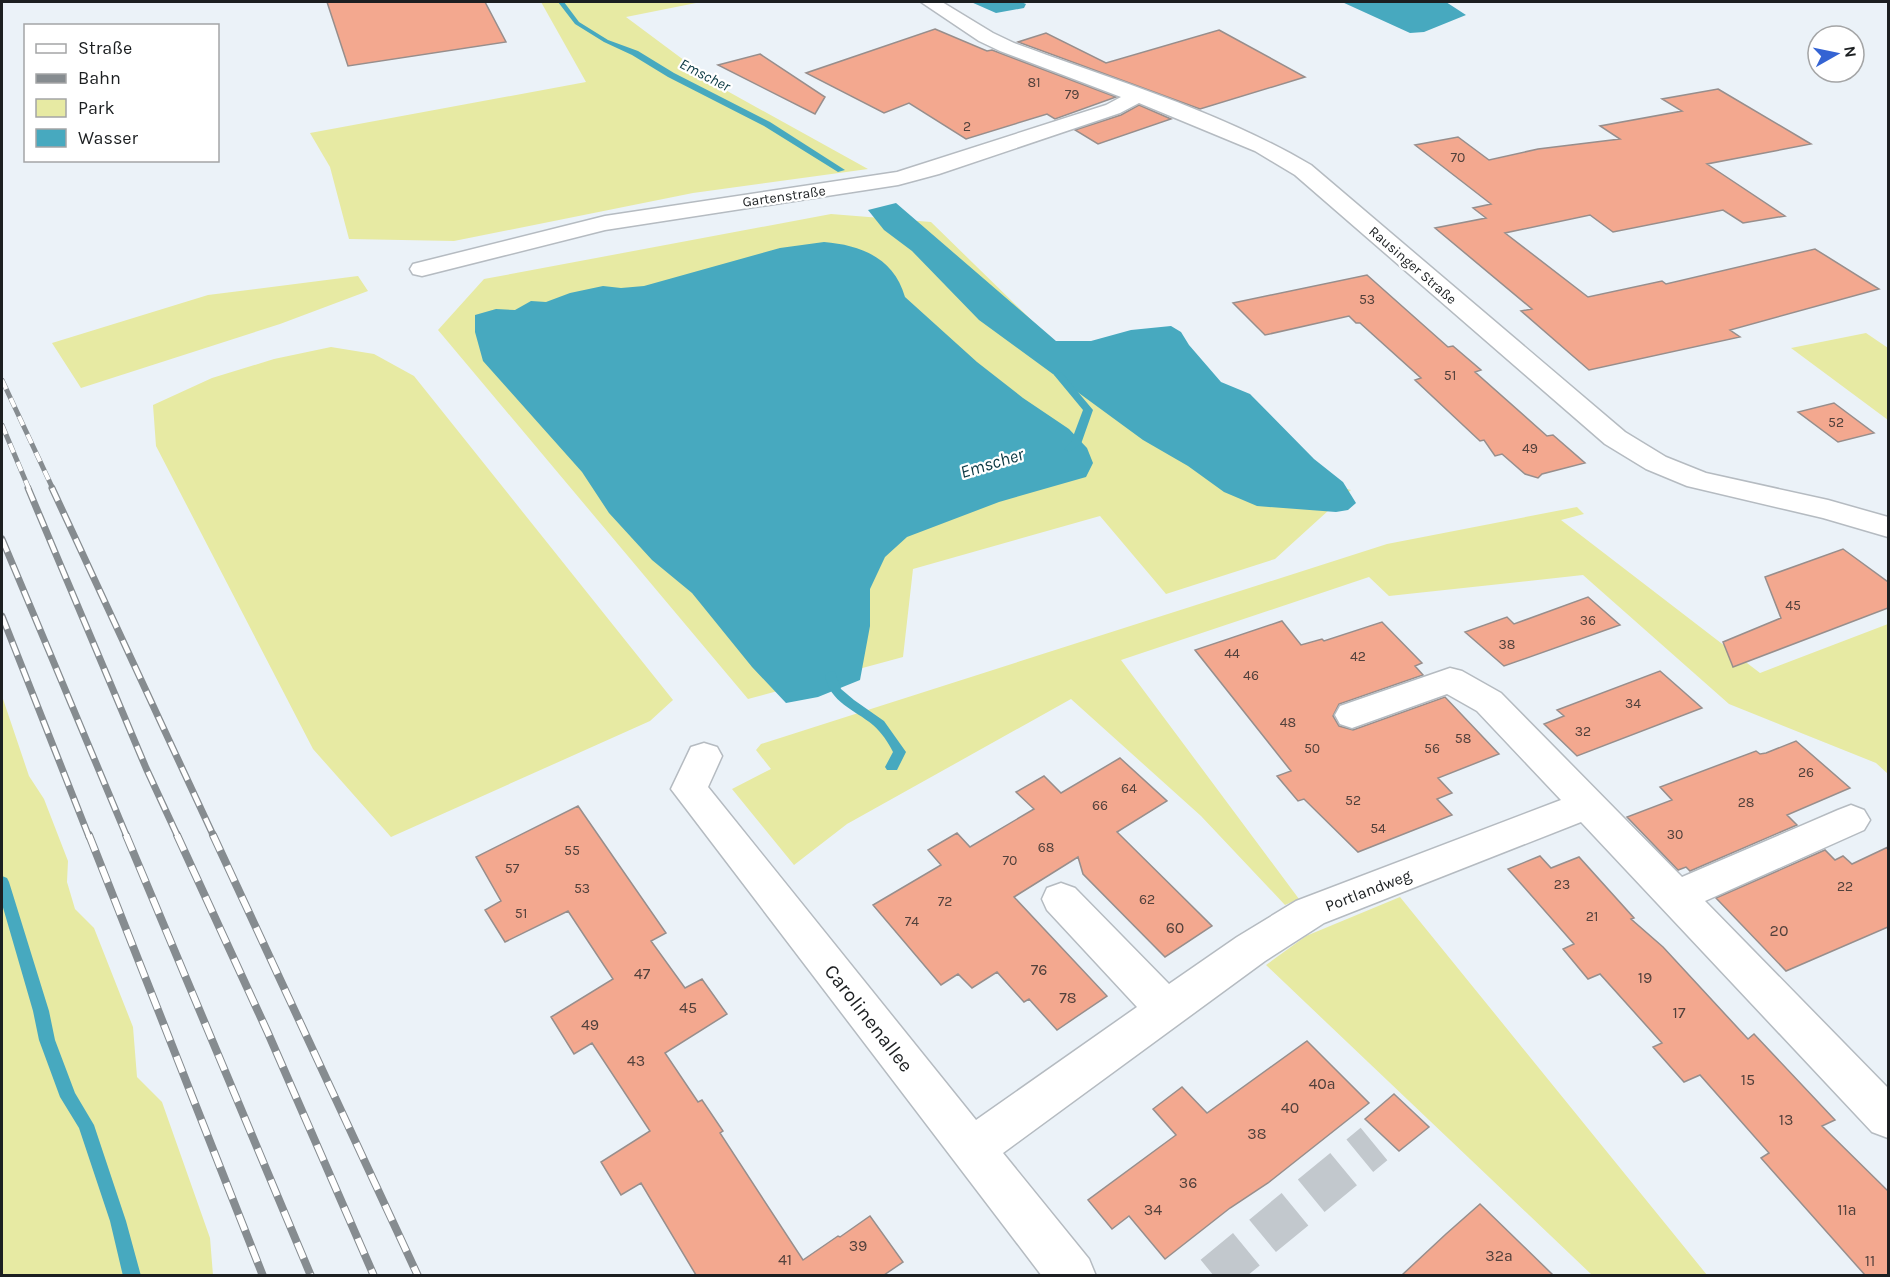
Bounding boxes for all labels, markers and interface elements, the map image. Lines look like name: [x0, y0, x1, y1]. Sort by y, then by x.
legend: [24, 24, 219, 162]
north arrow: [1806, 24, 1866, 84]
text: Straße: [78, 37, 132, 59]
text: N: [1840, 45, 1861, 59]
water label: Emscher: [677, 55, 734, 96]
text: Bahn: [78, 67, 121, 89]
house number: 81: [1027, 74, 1041, 91]
house number: 79: [1065, 86, 1079, 103]
text: Park: [78, 97, 115, 119]
house number: 2: [963, 118, 971, 135]
text: Wasser: [78, 127, 139, 149]
house number: 70: [1451, 149, 1465, 166]
street label: Gartenstraße: [741, 182, 827, 211]
street label: Rausinger Straße: [1365, 223, 1460, 308]
house number: 53: [1359, 291, 1375, 308]
house number: 51: [1444, 367, 1456, 384]
house number: 52: [1828, 414, 1844, 431]
house number: 49: [1522, 440, 1538, 457]
water label: Emscher: [958, 443, 1027, 483]
house number: 45: [1785, 597, 1801, 614]
house number: 36: [1580, 612, 1596, 629]
house number: 38: [1499, 636, 1515, 653]
house number: 44: [1224, 645, 1240, 662]
house number: 42: [1350, 648, 1366, 665]
house number: 46: [1243, 667, 1259, 684]
house number: 34: [1625, 695, 1641, 712]
house number: 48: [1280, 714, 1296, 731]
house number: 32: [1575, 723, 1591, 740]
house number: 58: [1455, 730, 1471, 747]
house number: 50: [1304, 740, 1320, 757]
house number: 56: [1424, 740, 1440, 757]
house number: 26: [1798, 764, 1814, 781]
house number: 64: [1121, 780, 1137, 797]
house number: 52: [1345, 792, 1361, 809]
house number: 28: [1738, 794, 1754, 811]
house number: 66: [1092, 797, 1108, 814]
house number: 54: [1370, 820, 1386, 837]
house number: 30: [1667, 826, 1683, 843]
house number: 68: [1038, 839, 1054, 856]
house number: 55: [564, 842, 580, 859]
house number: 70: [1003, 852, 1017, 869]
house number: 57: [505, 860, 520, 877]
street label: Portlandweg: [1322, 865, 1414, 916]
house number: 23: [1554, 876, 1570, 893]
house number: 22: [1837, 878, 1853, 895]
house number: 53: [574, 880, 590, 897]
house number: 62: [1139, 891, 1155, 908]
house number: 72: [938, 893, 952, 910]
house number: 51: [515, 905, 527, 922]
house number: 21: [1586, 908, 1598, 925]
house number: 74: [905, 913, 919, 930]
house number: 60: [1166, 918, 1184, 937]
house number: 20: [1770, 921, 1788, 940]
street label: Carolinenallee: [819, 960, 918, 1077]
house number: 76: [1031, 960, 1047, 979]
house number: 47: [634, 964, 651, 983]
house number: 19: [1638, 968, 1652, 987]
house number: 78: [1059, 988, 1077, 1007]
house number: 45: [679, 998, 697, 1017]
house number: 17: [1673, 1003, 1686, 1022]
house number: 49: [581, 1015, 599, 1034]
house number: 43: [627, 1051, 645, 1070]
house number: 15: [1741, 1070, 1755, 1089]
house number: 40a: [1308, 1074, 1336, 1093]
house number: 40: [1281, 1098, 1299, 1117]
house number: 13: [1779, 1110, 1793, 1129]
house number: 38: [1247, 1124, 1267, 1143]
house number: 36: [1179, 1173, 1197, 1192]
house number: 34: [1144, 1200, 1162, 1219]
house number: 11a: [1837, 1200, 1857, 1219]
house number: 39: [849, 1236, 867, 1255]
house number: 32a: [1485, 1246, 1513, 1265]
house number: 41: [778, 1250, 792, 1269]
house number: 11: [1865, 1251, 1875, 1270]

